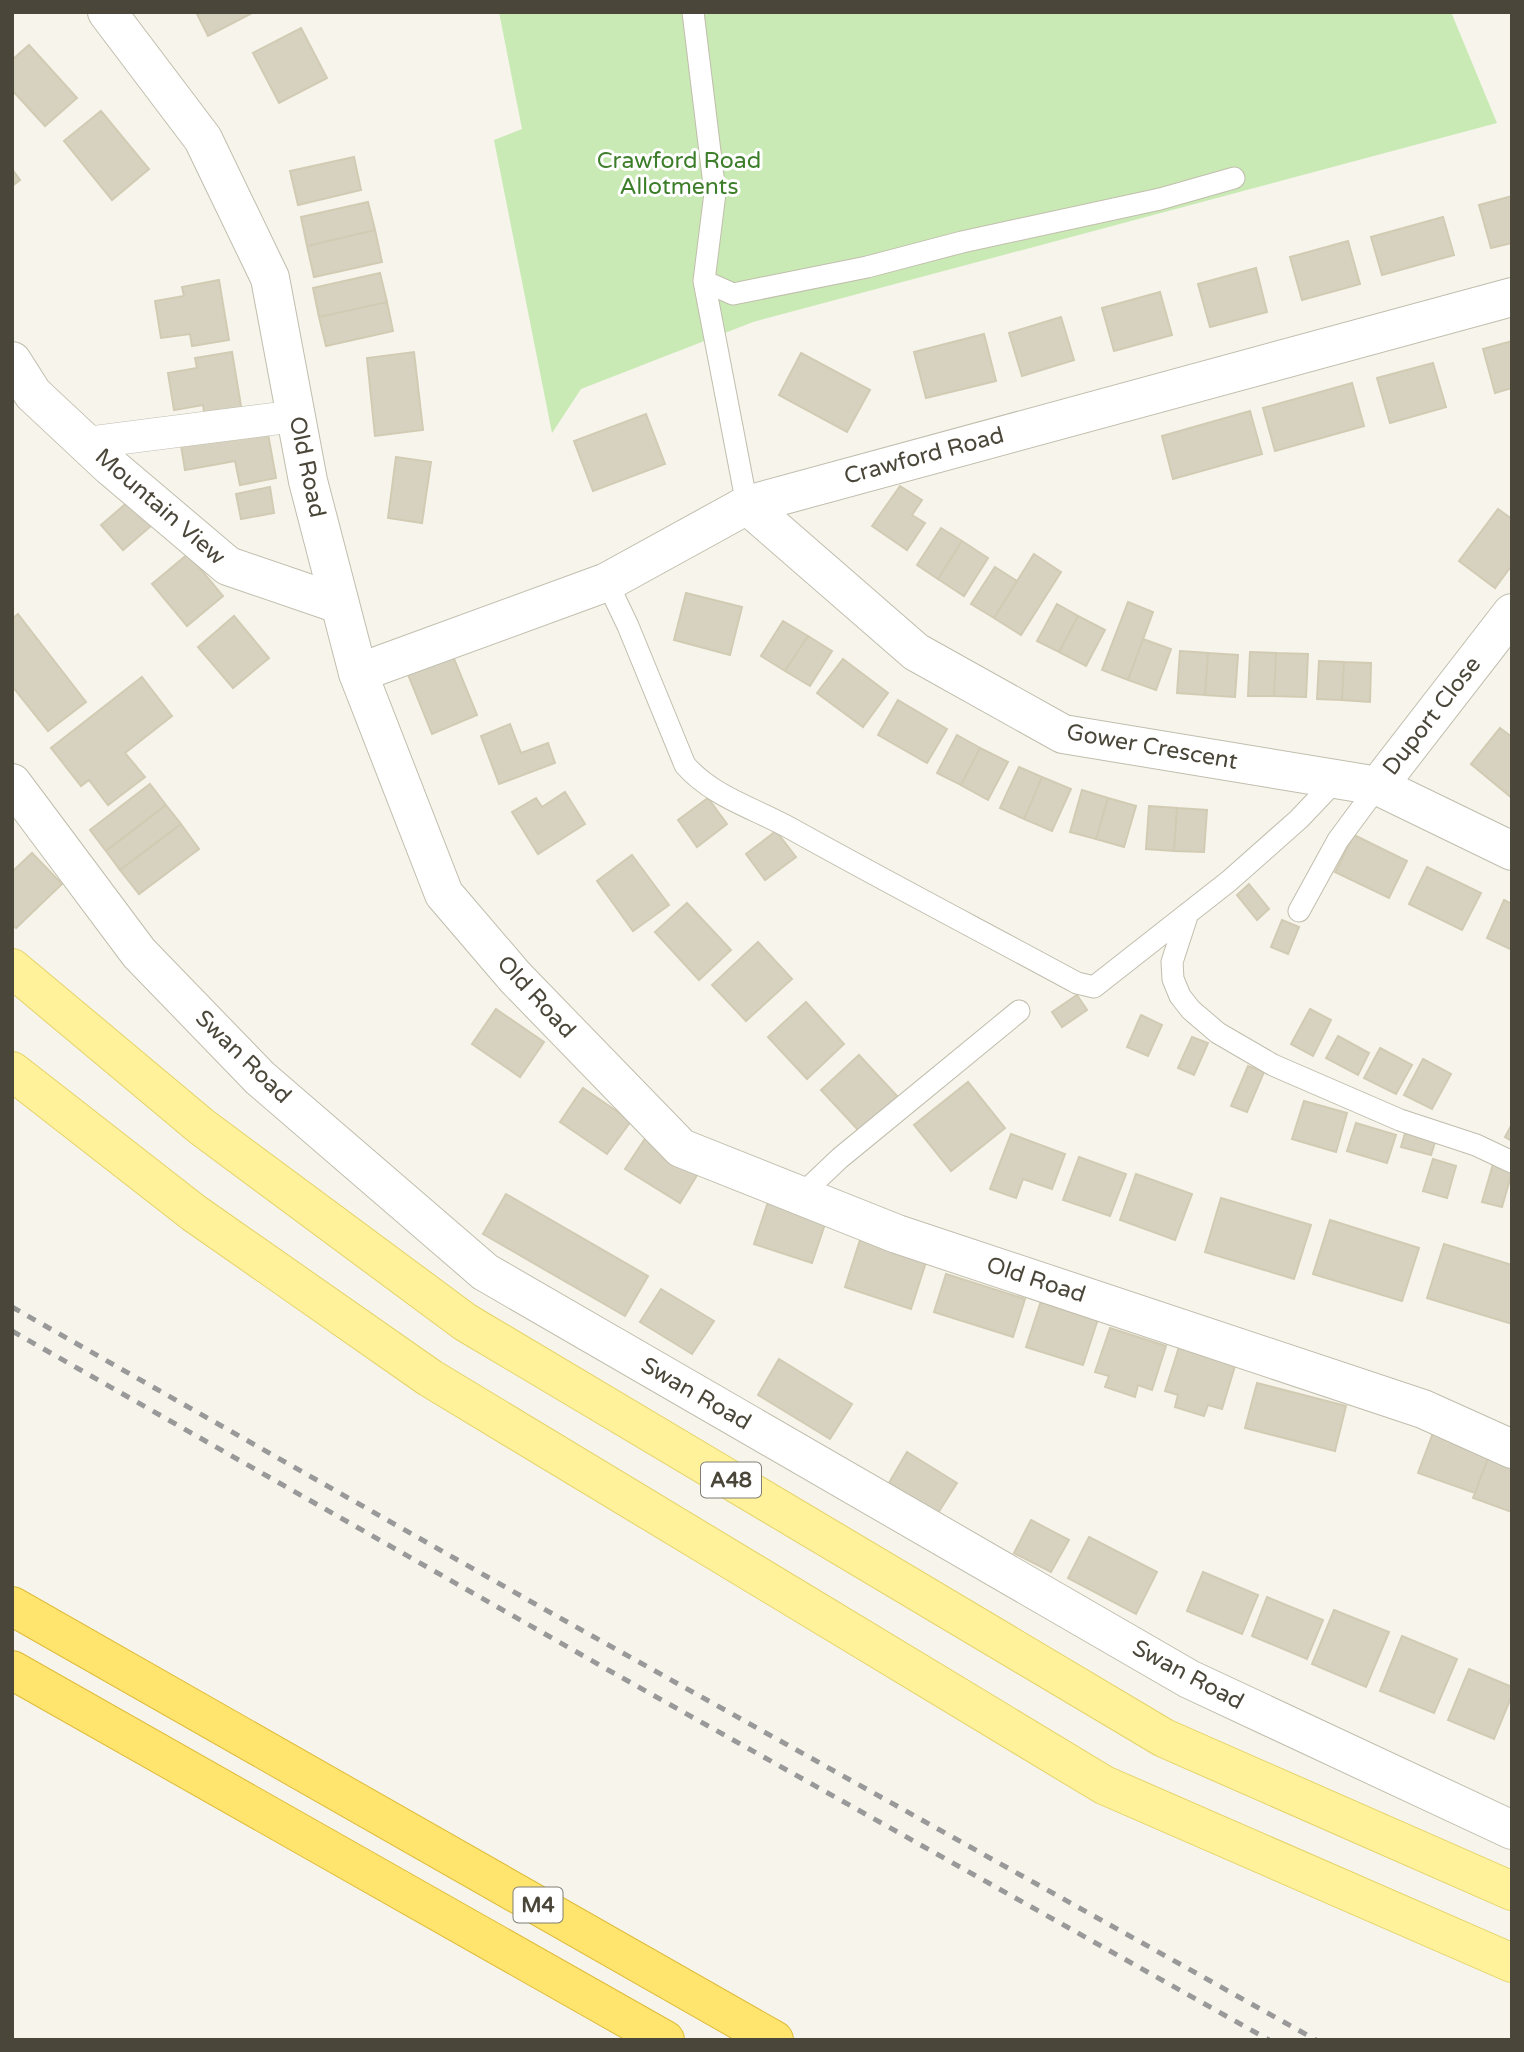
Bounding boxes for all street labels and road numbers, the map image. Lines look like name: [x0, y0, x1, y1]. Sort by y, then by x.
street label: Old Road: [283, 414, 331, 520]
street label: Crawford Road: [841, 421, 1007, 491]
street label: Mountain View: [89, 443, 231, 571]
street label: Duport Close: [1377, 651, 1487, 781]
street label: Gower Crescent: [1064, 718, 1240, 776]
street label: Old Road: [491, 950, 581, 1044]
street label: Swan Road: [189, 1004, 297, 1110]
street label: Old Road: [983, 1251, 1089, 1309]
street label: Swan Road: [636, 1351, 756, 1437]
road number: A48: [701, 1462, 761, 1498]
street label: Swan Road: [1127, 1634, 1249, 1716]
road number: M4: [514, 1888, 562, 1923]

